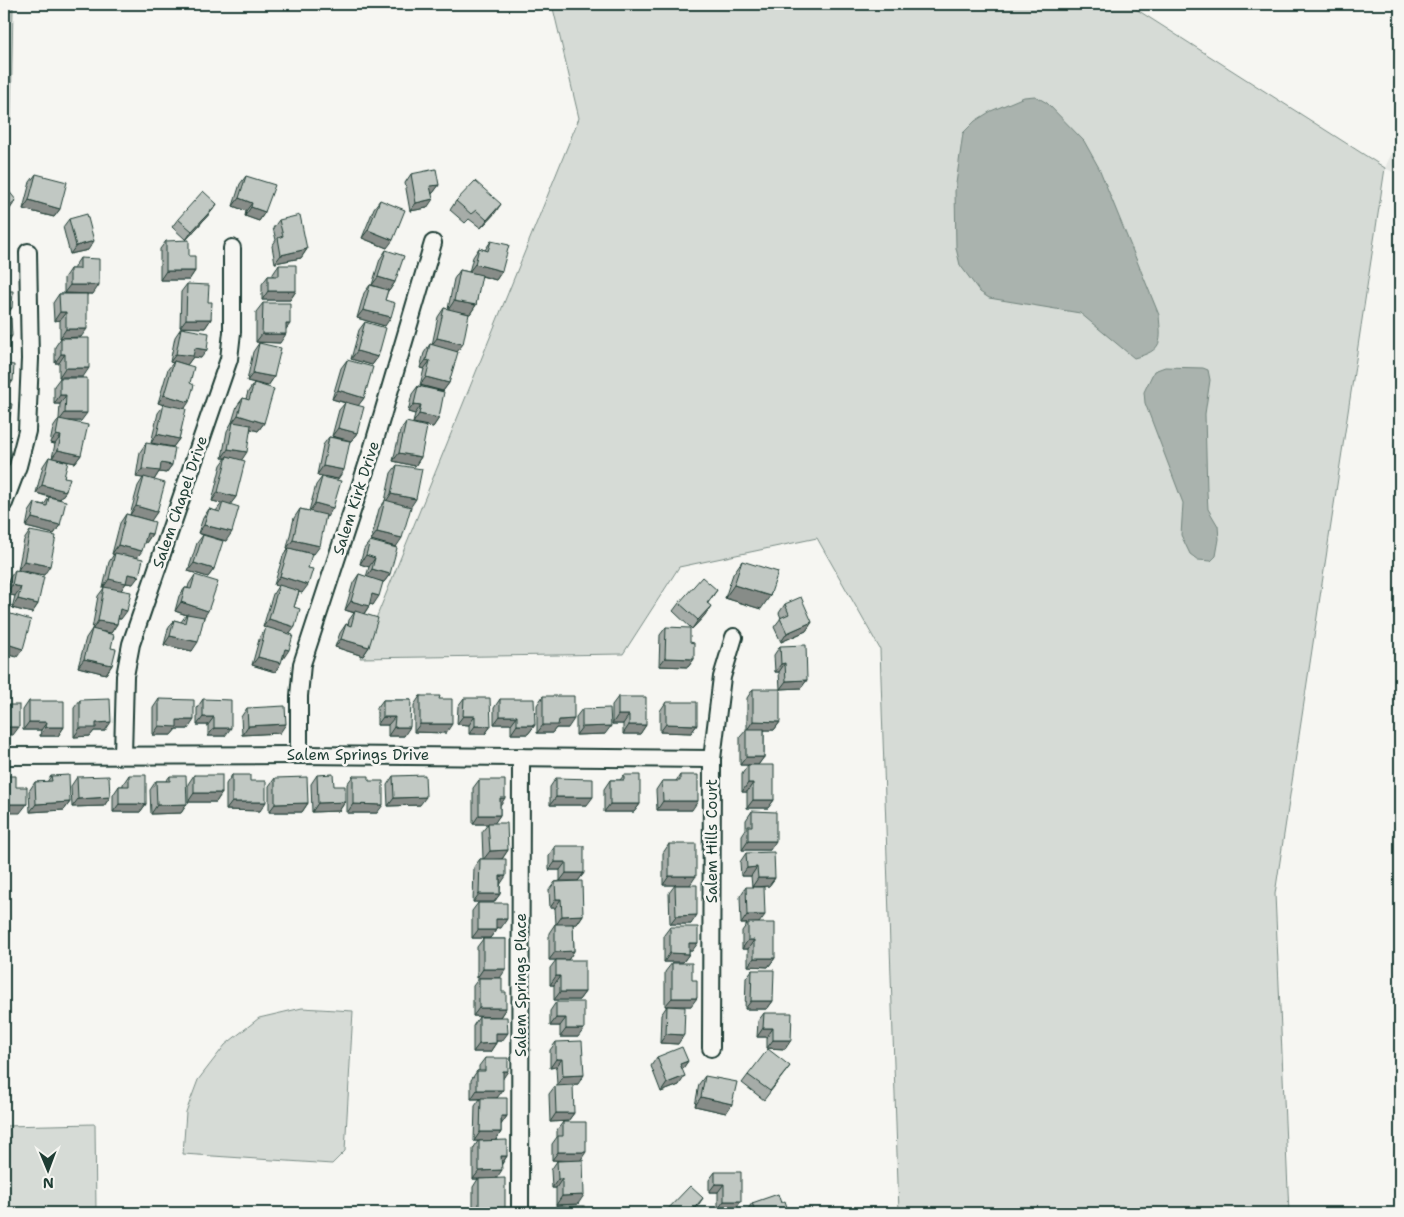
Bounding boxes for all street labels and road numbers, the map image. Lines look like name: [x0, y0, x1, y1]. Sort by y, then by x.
street label: Salem Chapel Drive: [148, 433, 212, 571]
street label: Salem Kirk Drive: [328, 438, 384, 558]
street label: Salem Springs Drive: [287, 745, 429, 765]
street label: Salem Hills Court: [702, 779, 722, 903]
street label: Salem Springs Place: [511, 913, 531, 1057]

